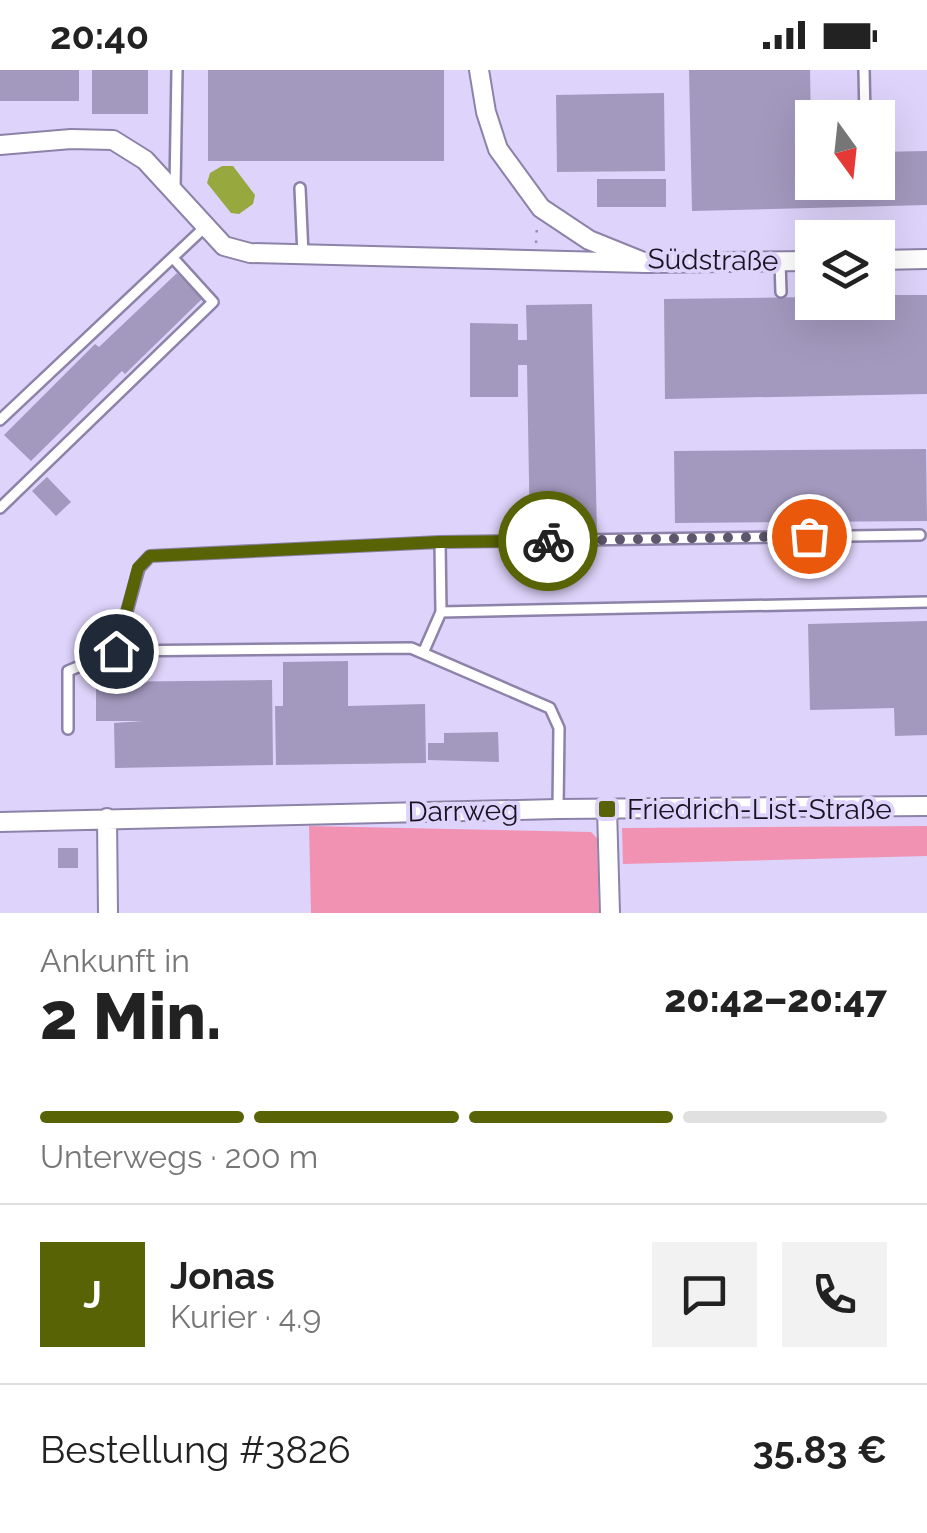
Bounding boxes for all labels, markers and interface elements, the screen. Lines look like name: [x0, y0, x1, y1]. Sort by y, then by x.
text: 20:40: [50, 13, 149, 58]
north arrow: [795, 100, 895, 200]
map controls: [795, 100, 895, 320]
button: layers: [795, 220, 895, 320]
street label: Südstraße: [647, 242, 779, 278]
courier: [498, 491, 598, 591]
pin: [767, 494, 852, 579]
icon: bag: [782, 509, 837, 564]
icon: bike: [521, 514, 576, 569]
pin: [74, 609, 159, 694]
icon: home: [89, 624, 144, 679]
place label: Friedrich-List-Straße: [627, 793, 892, 826]
street label: Darrweg: [407, 794, 519, 828]
marker: Friedrich-List-Straße: [596, 798, 618, 820]
text: Ankunft in: [40, 942, 190, 979]
text: 20:42–20:47: [664, 976, 887, 1021]
text: 2 Min.: [40, 978, 222, 1054]
text: Unterwegs · 200 m: [40, 1138, 318, 1175]
button: chat: [652, 1242, 757, 1347]
button: phone: [782, 1242, 887, 1347]
text: Jonas: [170, 1253, 275, 1298]
text: J: [83, 1272, 102, 1317]
text: Kurier · 4.9: [170, 1298, 321, 1335]
text: Bestellung #3826: [40, 1427, 351, 1472]
text: 35.83 €: [753, 1427, 887, 1472]

